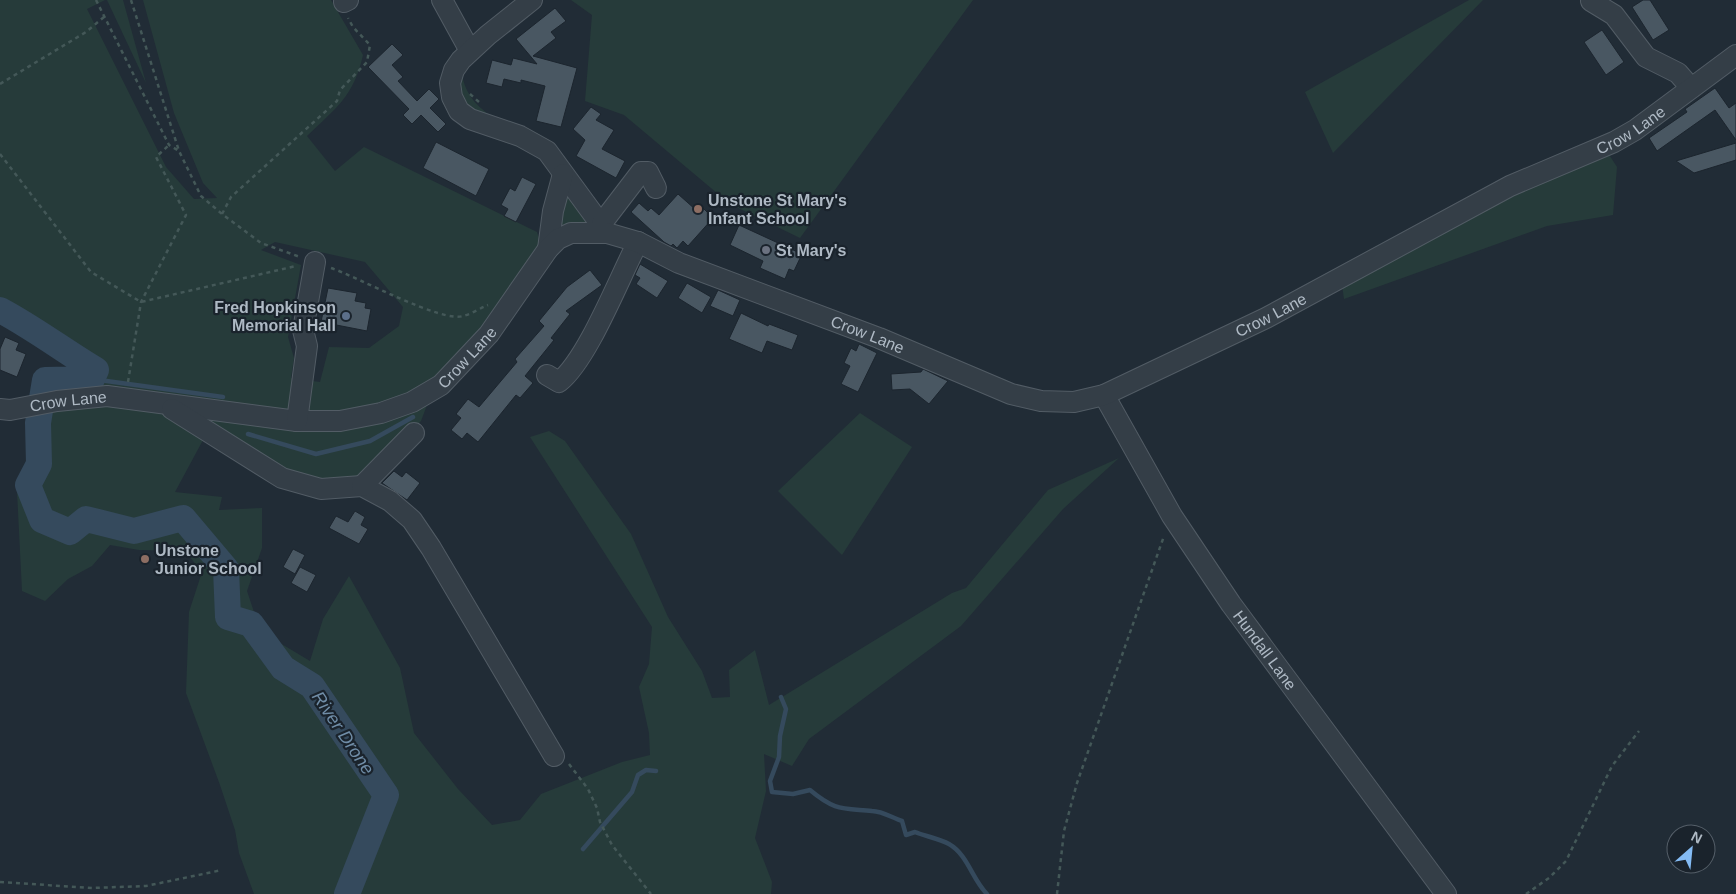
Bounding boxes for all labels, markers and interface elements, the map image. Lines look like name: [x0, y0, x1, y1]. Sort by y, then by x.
street label: Crow Lane: [1594, 102, 1668, 157]
place label: Unstone St Mary's Infant School: [708, 192, 847, 227]
marker: Unstone St Mary's Infant School: [692, 203, 704, 215]
place label: St Mary's: [776, 242, 847, 259]
marker: St Mary's: [760, 244, 772, 256]
street label: Crow Lane: [1232, 289, 1309, 340]
place label: Fred Hopkinson Memorial Hall: [214, 299, 336, 334]
marker: Fred Hopkinson Memorial Hall: [340, 310, 352, 322]
street label: Crow Lane: [829, 312, 907, 356]
street label: Crow Lane: [434, 324, 500, 391]
street label: Crow Lane: [28, 388, 108, 415]
place label: Unstone Junior School: [155, 542, 262, 577]
marker: Unstone Junior School: [139, 553, 151, 565]
street label: Hundall Lane: [1230, 607, 1300, 693]
water label: River Drone: [308, 688, 378, 778]
north arrow: [1666, 824, 1716, 874]
text: N: [1689, 828, 1705, 847]

